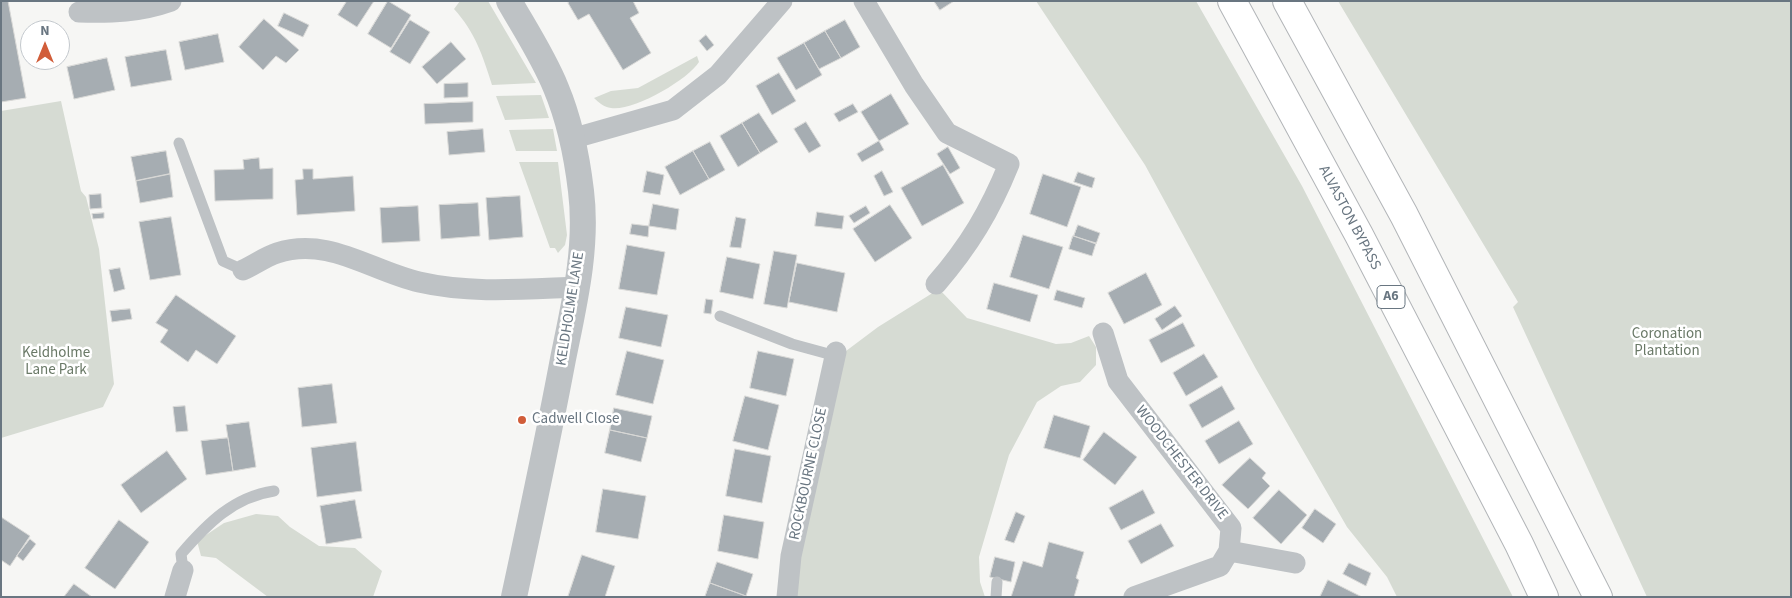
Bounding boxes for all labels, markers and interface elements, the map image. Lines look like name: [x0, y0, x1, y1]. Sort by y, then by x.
north arrow: [20, 20, 70, 70]
text: N: [40, 21, 50, 41]
street label: ALVASTON BYPASS: [1314, 163, 1384, 273]
street label: KELDHOLME LANE: [553, 251, 589, 367]
road number: A6: [1377, 286, 1405, 308]
park label: Coronation Plantation: [1632, 326, 1702, 361]
park label: Keldholme Lane Park: [22, 345, 90, 380]
street label: WOODCHESTER DRIVE: [1131, 402, 1231, 524]
street label: ROCKBOURNE CLOSE: [786, 406, 832, 542]
place label: Cadwell Close: [532, 411, 619, 429]
marker: Cadwell Close: [516, 414, 528, 426]

